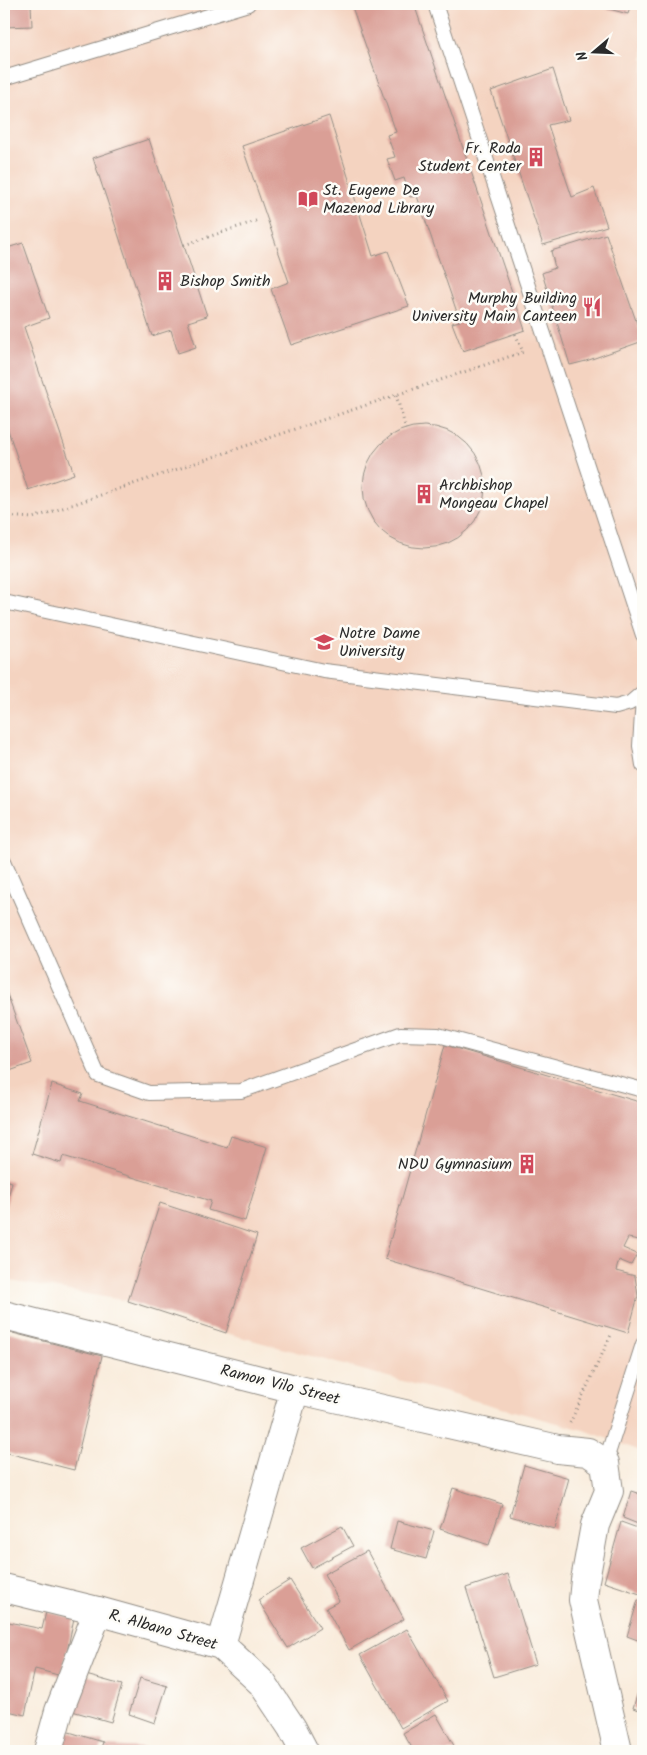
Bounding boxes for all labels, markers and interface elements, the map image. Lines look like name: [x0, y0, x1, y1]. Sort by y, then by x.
north arrow: [570, 28, 620, 78]
text: N: [571, 48, 594, 64]
place label: Fr. Roda Student Center: [418, 136, 523, 179]
building icon: Fr. Roda Student Center: [525, 146, 547, 168]
place label: St. Eugene De Mazenod Library: [323, 178, 435, 221]
library icon: St. Eugene De Mazenod Library: [297, 188, 319, 210]
place label: Bishop Smith: [180, 269, 271, 294]
building icon: Bishop Smith: [154, 270, 176, 292]
place label: Murphy Building University Main Canteen: [411, 286, 577, 329]
restaurant icon: Murphy Building University Main Canteen: [581, 296, 603, 318]
place label: Archbishop Mongeau Chapel: [439, 473, 548, 516]
building icon: Archbishop Mongeau Chapel: [413, 483, 435, 505]
place label: Notre Dame University: [339, 621, 420, 664]
school or university icon: Notre Dame University: [313, 631, 335, 653]
place label: NDU Gymnasium: [398, 1152, 512, 1177]
building icon: NDU Gymnasium: [516, 1153, 538, 1175]
street label: Ramon Vilo Street: [218, 1358, 343, 1412]
street label: R. Albano Street: [106, 1603, 221, 1658]

